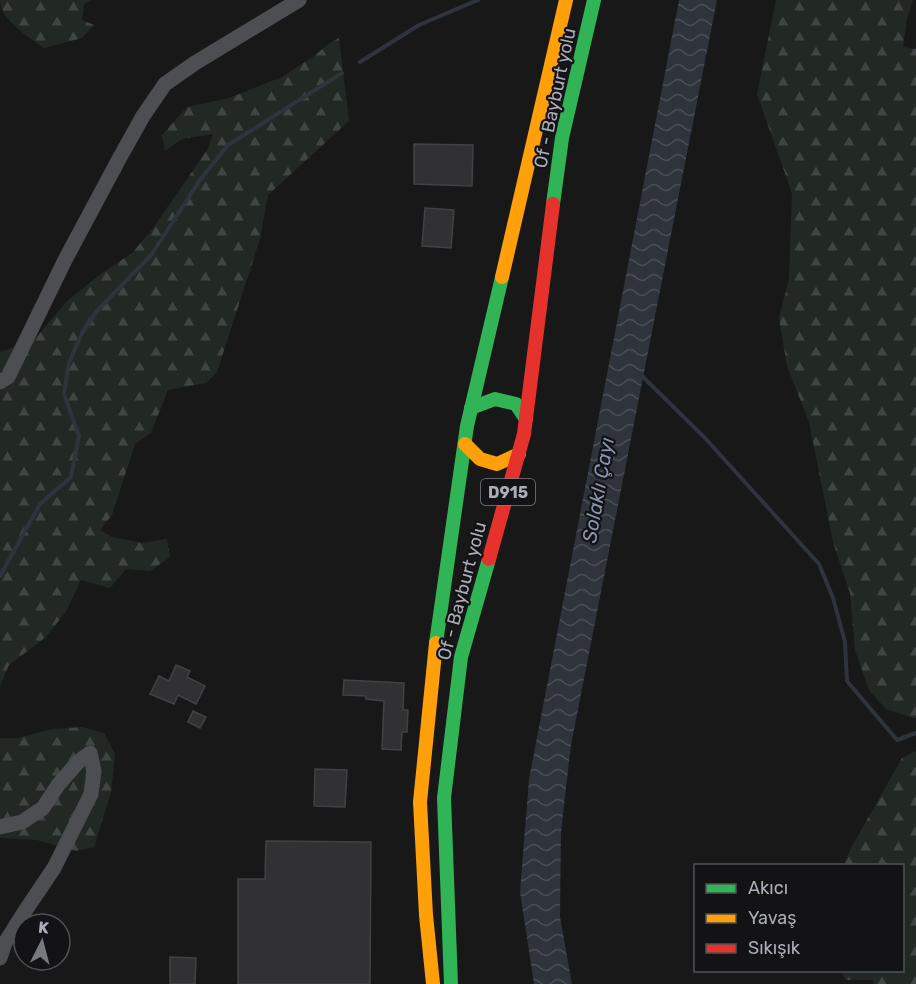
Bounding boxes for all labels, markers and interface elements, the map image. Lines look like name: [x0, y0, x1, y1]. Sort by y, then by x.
street label: Of - Bayburt yolu: [529, 26, 581, 170]
water label: Solaklı Çayı: [577, 435, 619, 545]
road number: D915: [481, 479, 535, 505]
street label: Of - Bayburt yolu: [433, 519, 491, 663]
legend: [694, 864, 904, 972]
text: Akıcı: [748, 877, 788, 899]
text: Yavaş: [748, 907, 796, 929]
north arrow: [12, 912, 72, 972]
text: K: [37, 918, 50, 938]
text: Sıkışık: [748, 937, 801, 959]

